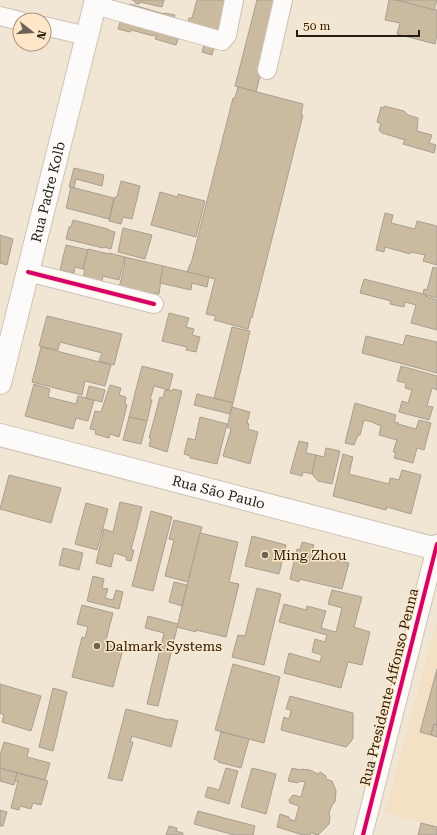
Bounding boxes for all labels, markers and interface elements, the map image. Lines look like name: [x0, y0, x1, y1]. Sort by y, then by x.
north arrow: [12, 12, 52, 52]
scale bar: [297, 12, 419, 38]
text: 50 m: [303, 19, 330, 33]
text: N: [33, 29, 49, 41]
street label: Rua Padre Kolb: [28, 140, 68, 244]
street label: Rua São Paulo: [170, 472, 267, 512]
place label: Ming Zhou: [273, 547, 347, 563]
marker: Ming Zhou: [260, 550, 270, 560]
street label: Rua Presidente Affonso Penna: [357, 586, 421, 787]
place label: Dalmark Systems: [105, 638, 222, 654]
marker: Dalmark Systems: [92, 641, 102, 651]

